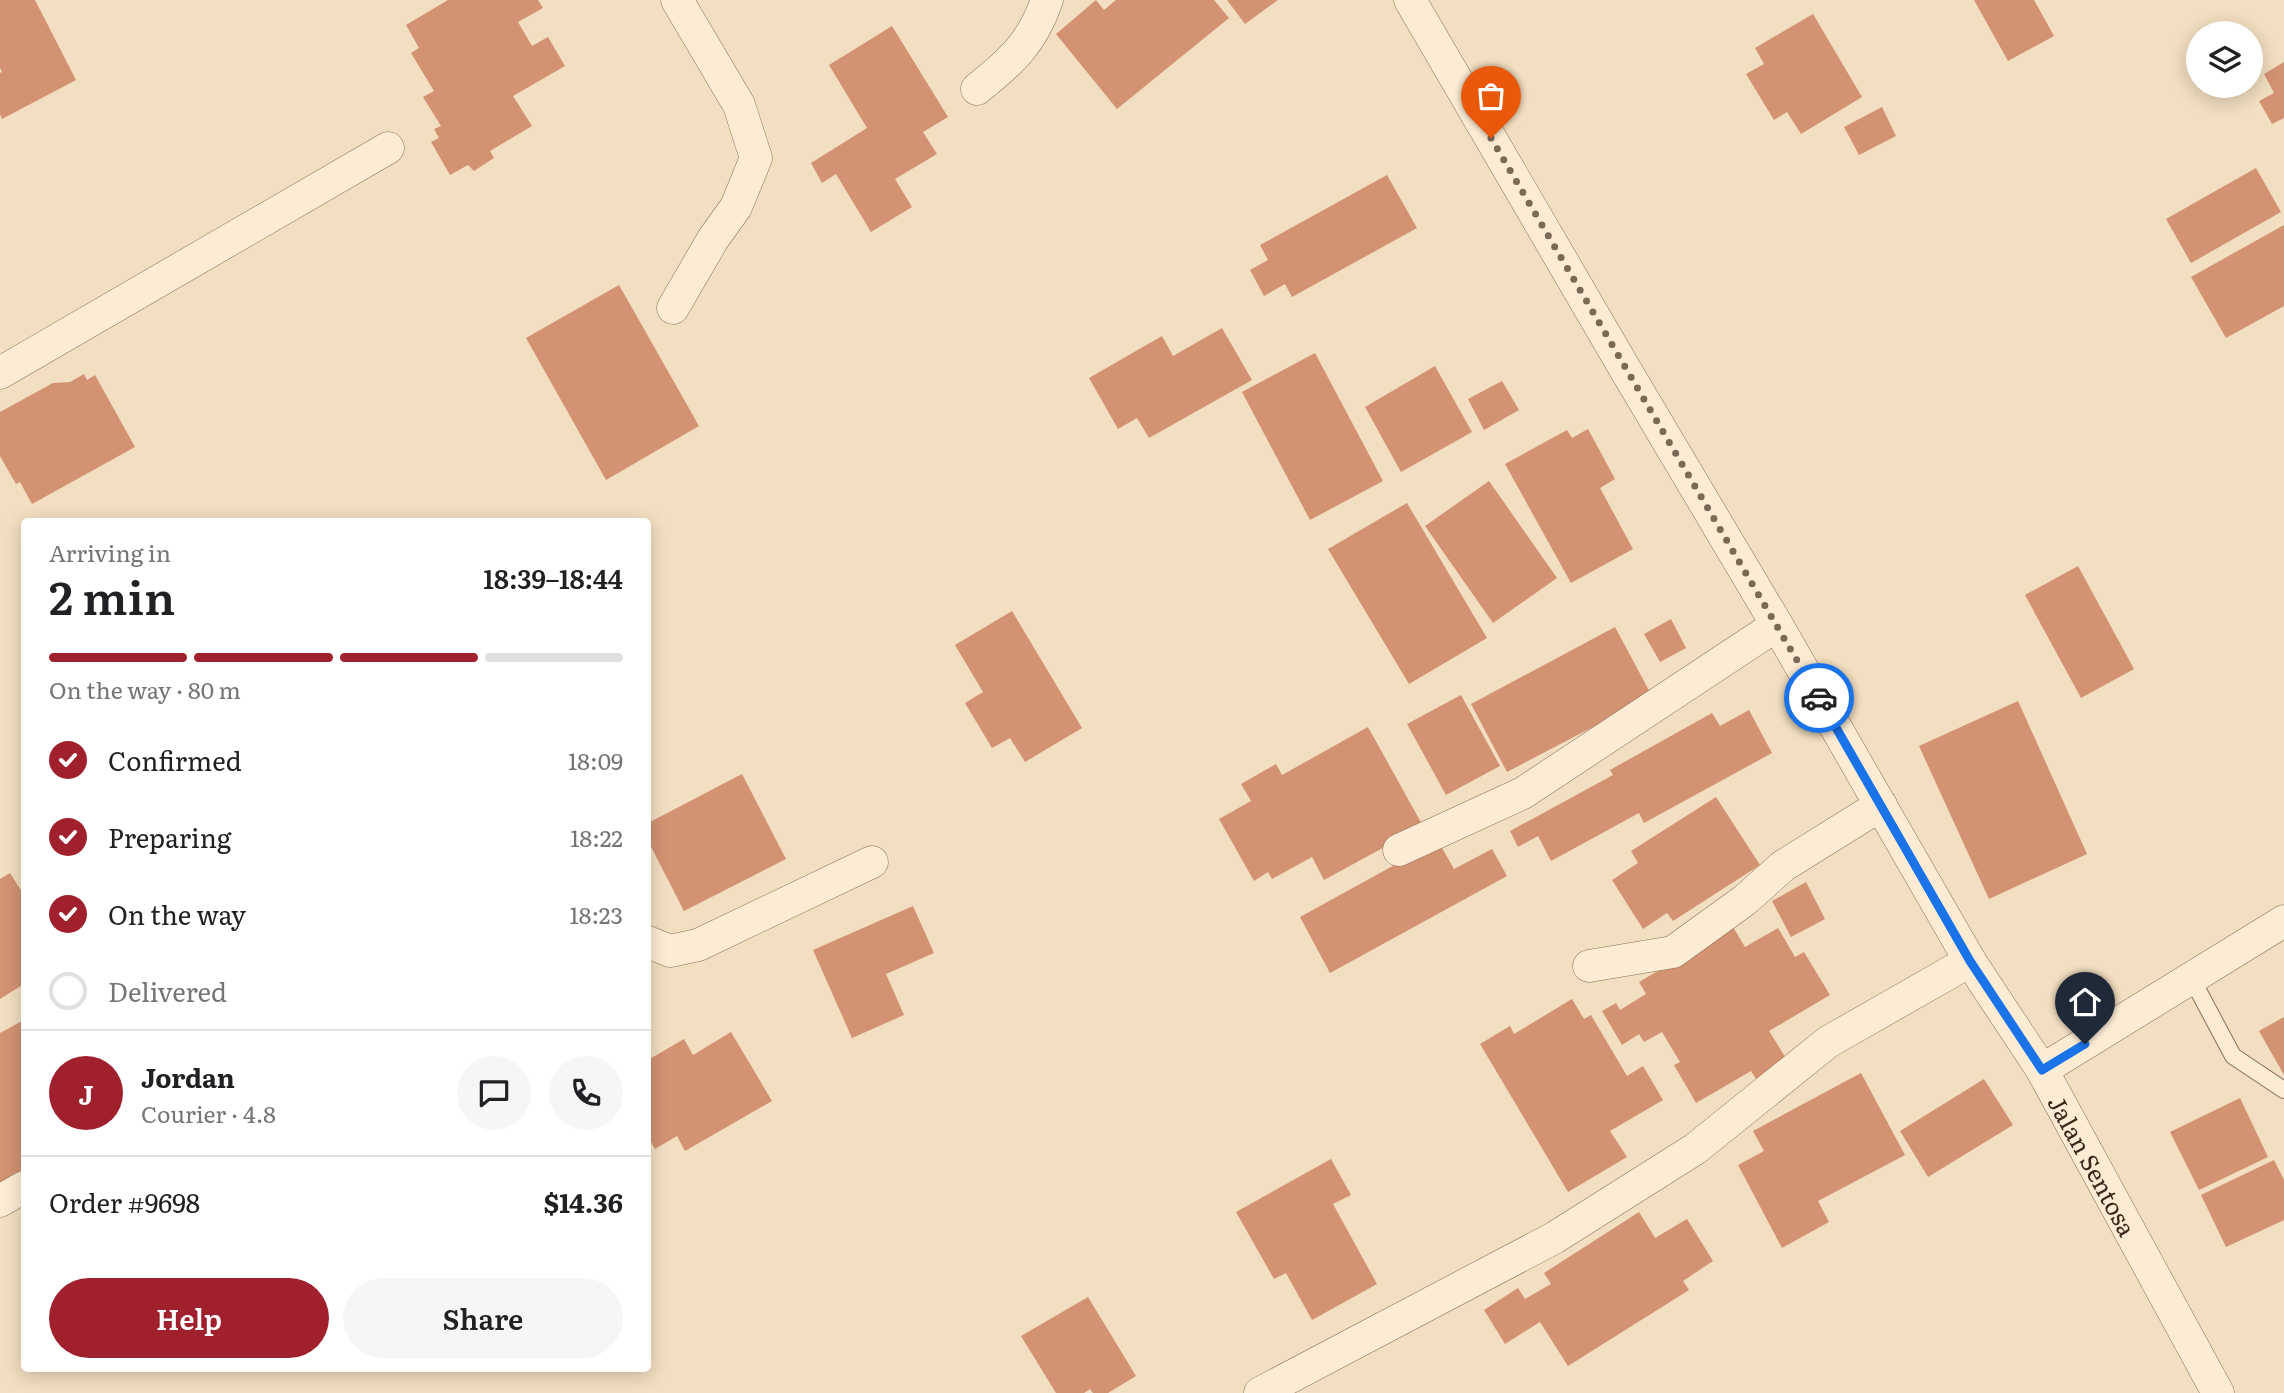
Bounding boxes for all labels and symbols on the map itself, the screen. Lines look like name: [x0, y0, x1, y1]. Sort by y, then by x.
pin: [1461, 66, 1521, 138]
courier: [1784, 663, 1854, 733]
pin: [2055, 972, 2115, 1044]
street label: Jalan Sentosa: [2041, 1088, 2146, 1242]

